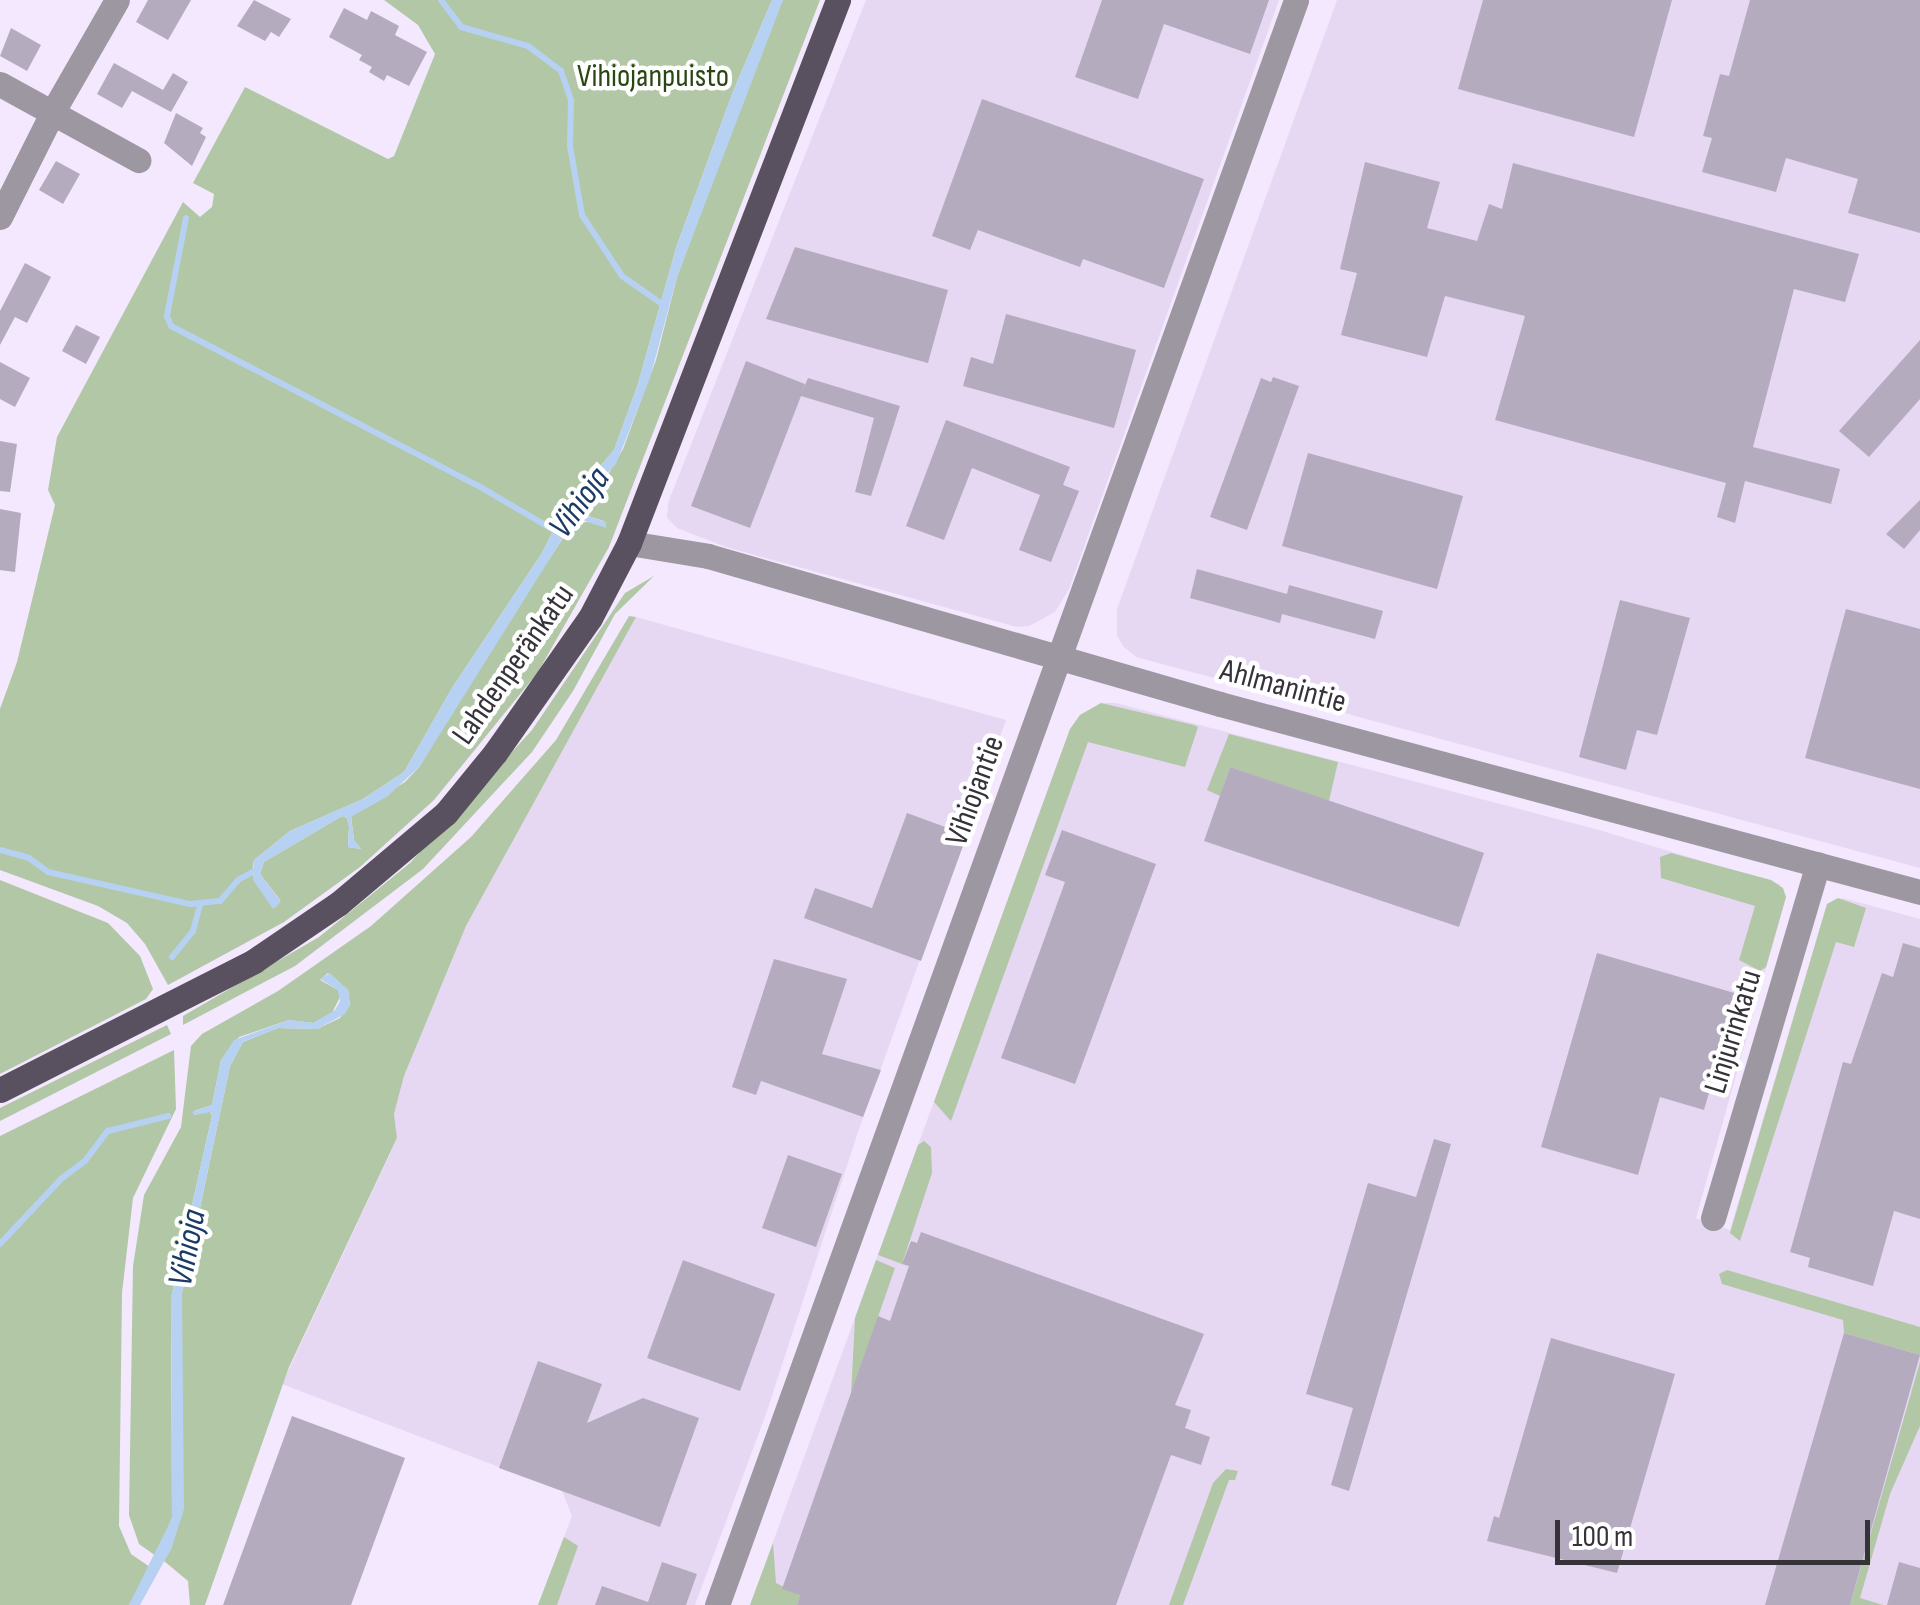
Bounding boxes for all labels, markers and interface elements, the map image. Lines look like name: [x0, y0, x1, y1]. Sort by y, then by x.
park label: Vihiojanpuisto: [577, 58, 729, 96]
water label: Vihioja: [540, 459, 620, 547]
street label: Lahdenperänkatu: [445, 578, 583, 752]
street label: Ahlmanintie: [1216, 652, 1350, 722]
street label: Vihiojantie: [938, 731, 1014, 851]
street label: Linjurinkatu: [1697, 966, 1771, 1098]
water label: Vihioja: [160, 1206, 216, 1290]
scale bar: [1560, 1500, 1875, 1562]
text: 100 m: [1572, 1519, 1633, 1555]

